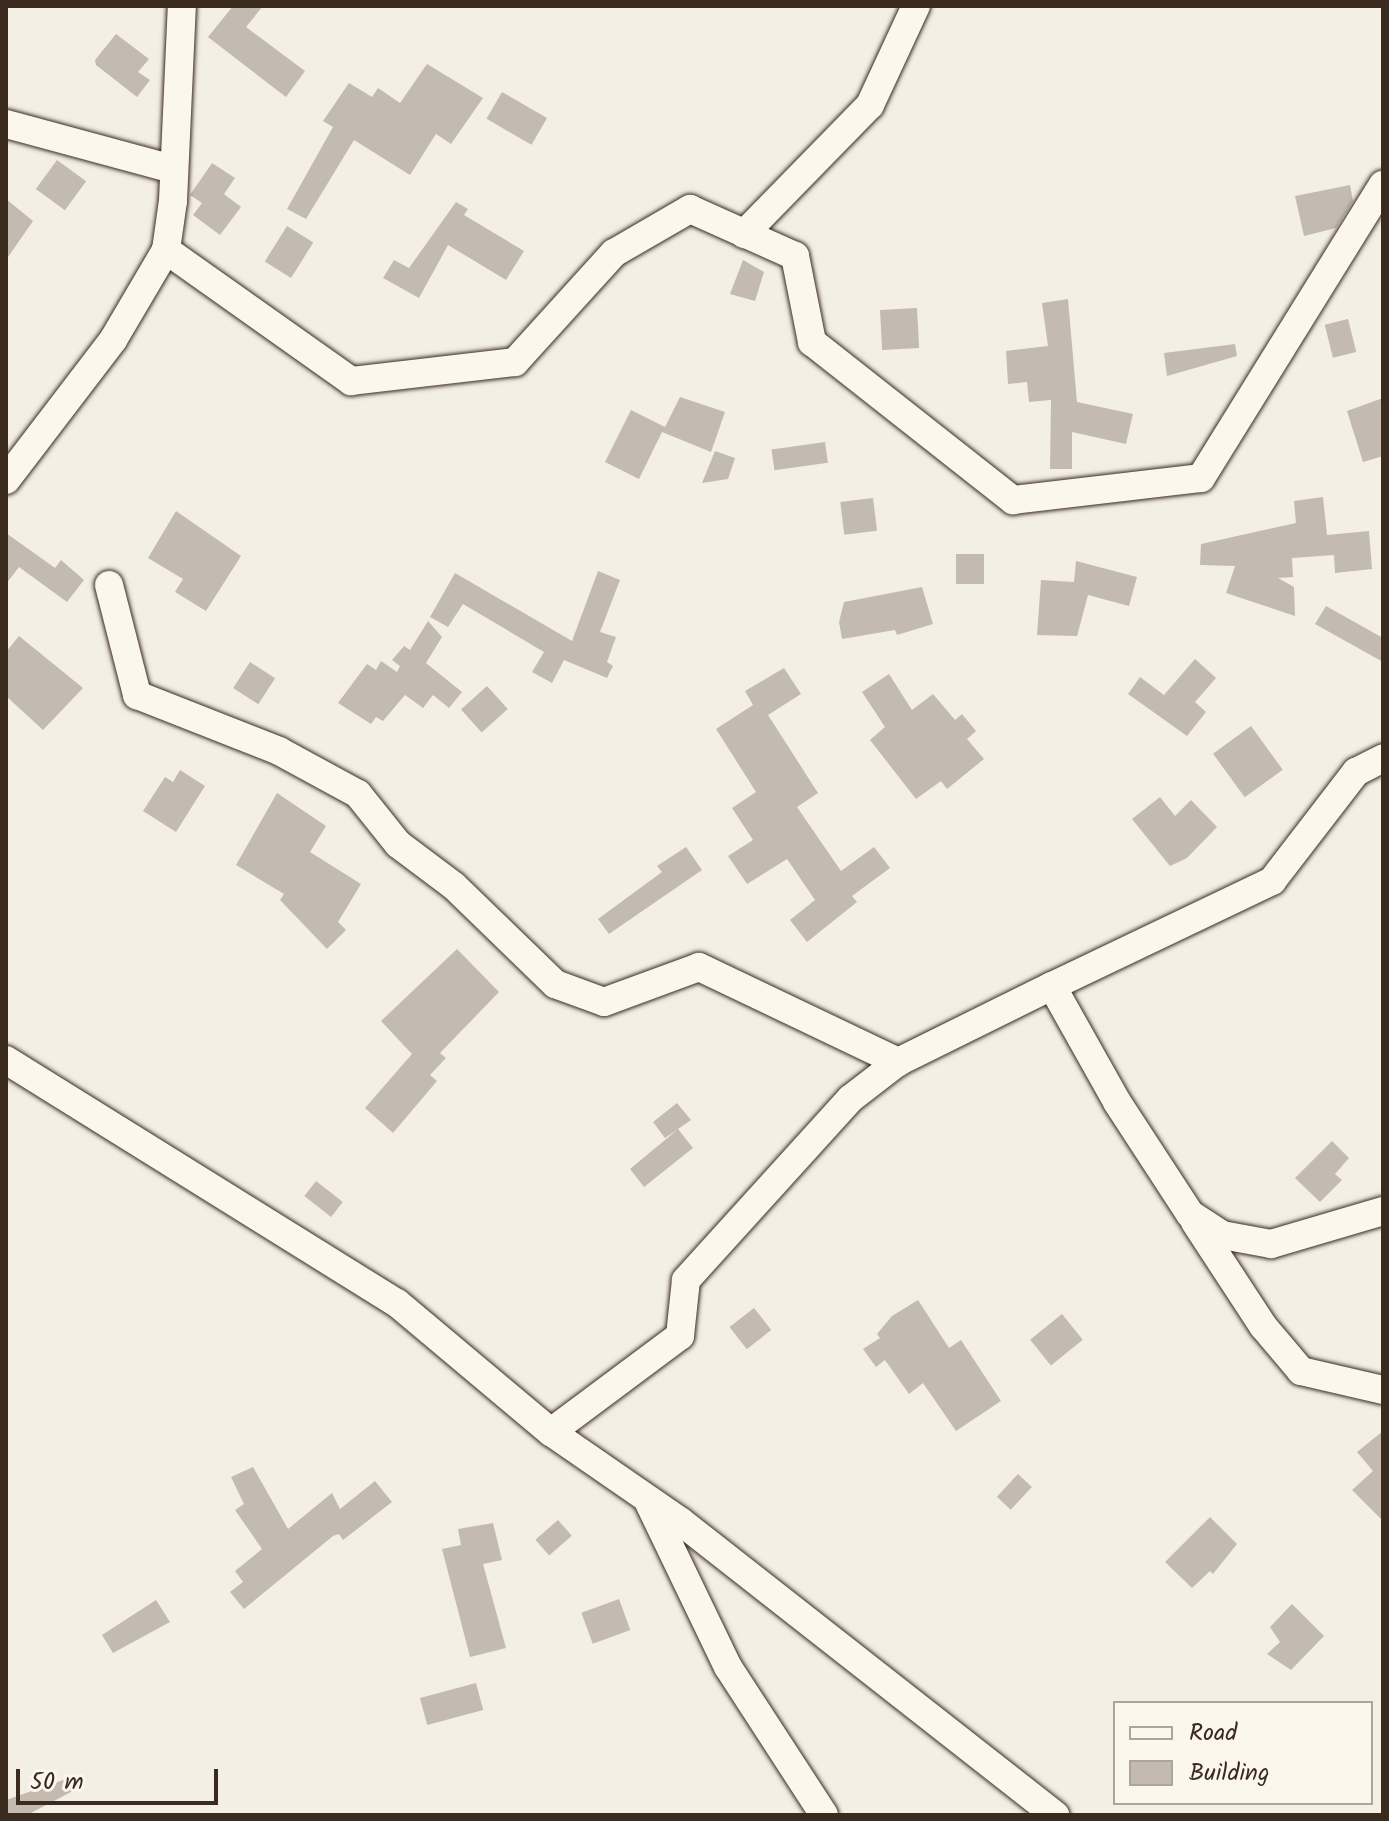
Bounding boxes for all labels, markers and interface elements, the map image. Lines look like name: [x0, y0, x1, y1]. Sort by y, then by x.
legend: [1113, 1701, 1373, 1805]
text: Road: [1189, 1714, 1237, 1753]
scale bar: [20, 1753, 222, 1803]
text: Building: [1189, 1754, 1269, 1793]
text: 50 m: [30, 1763, 84, 1802]

